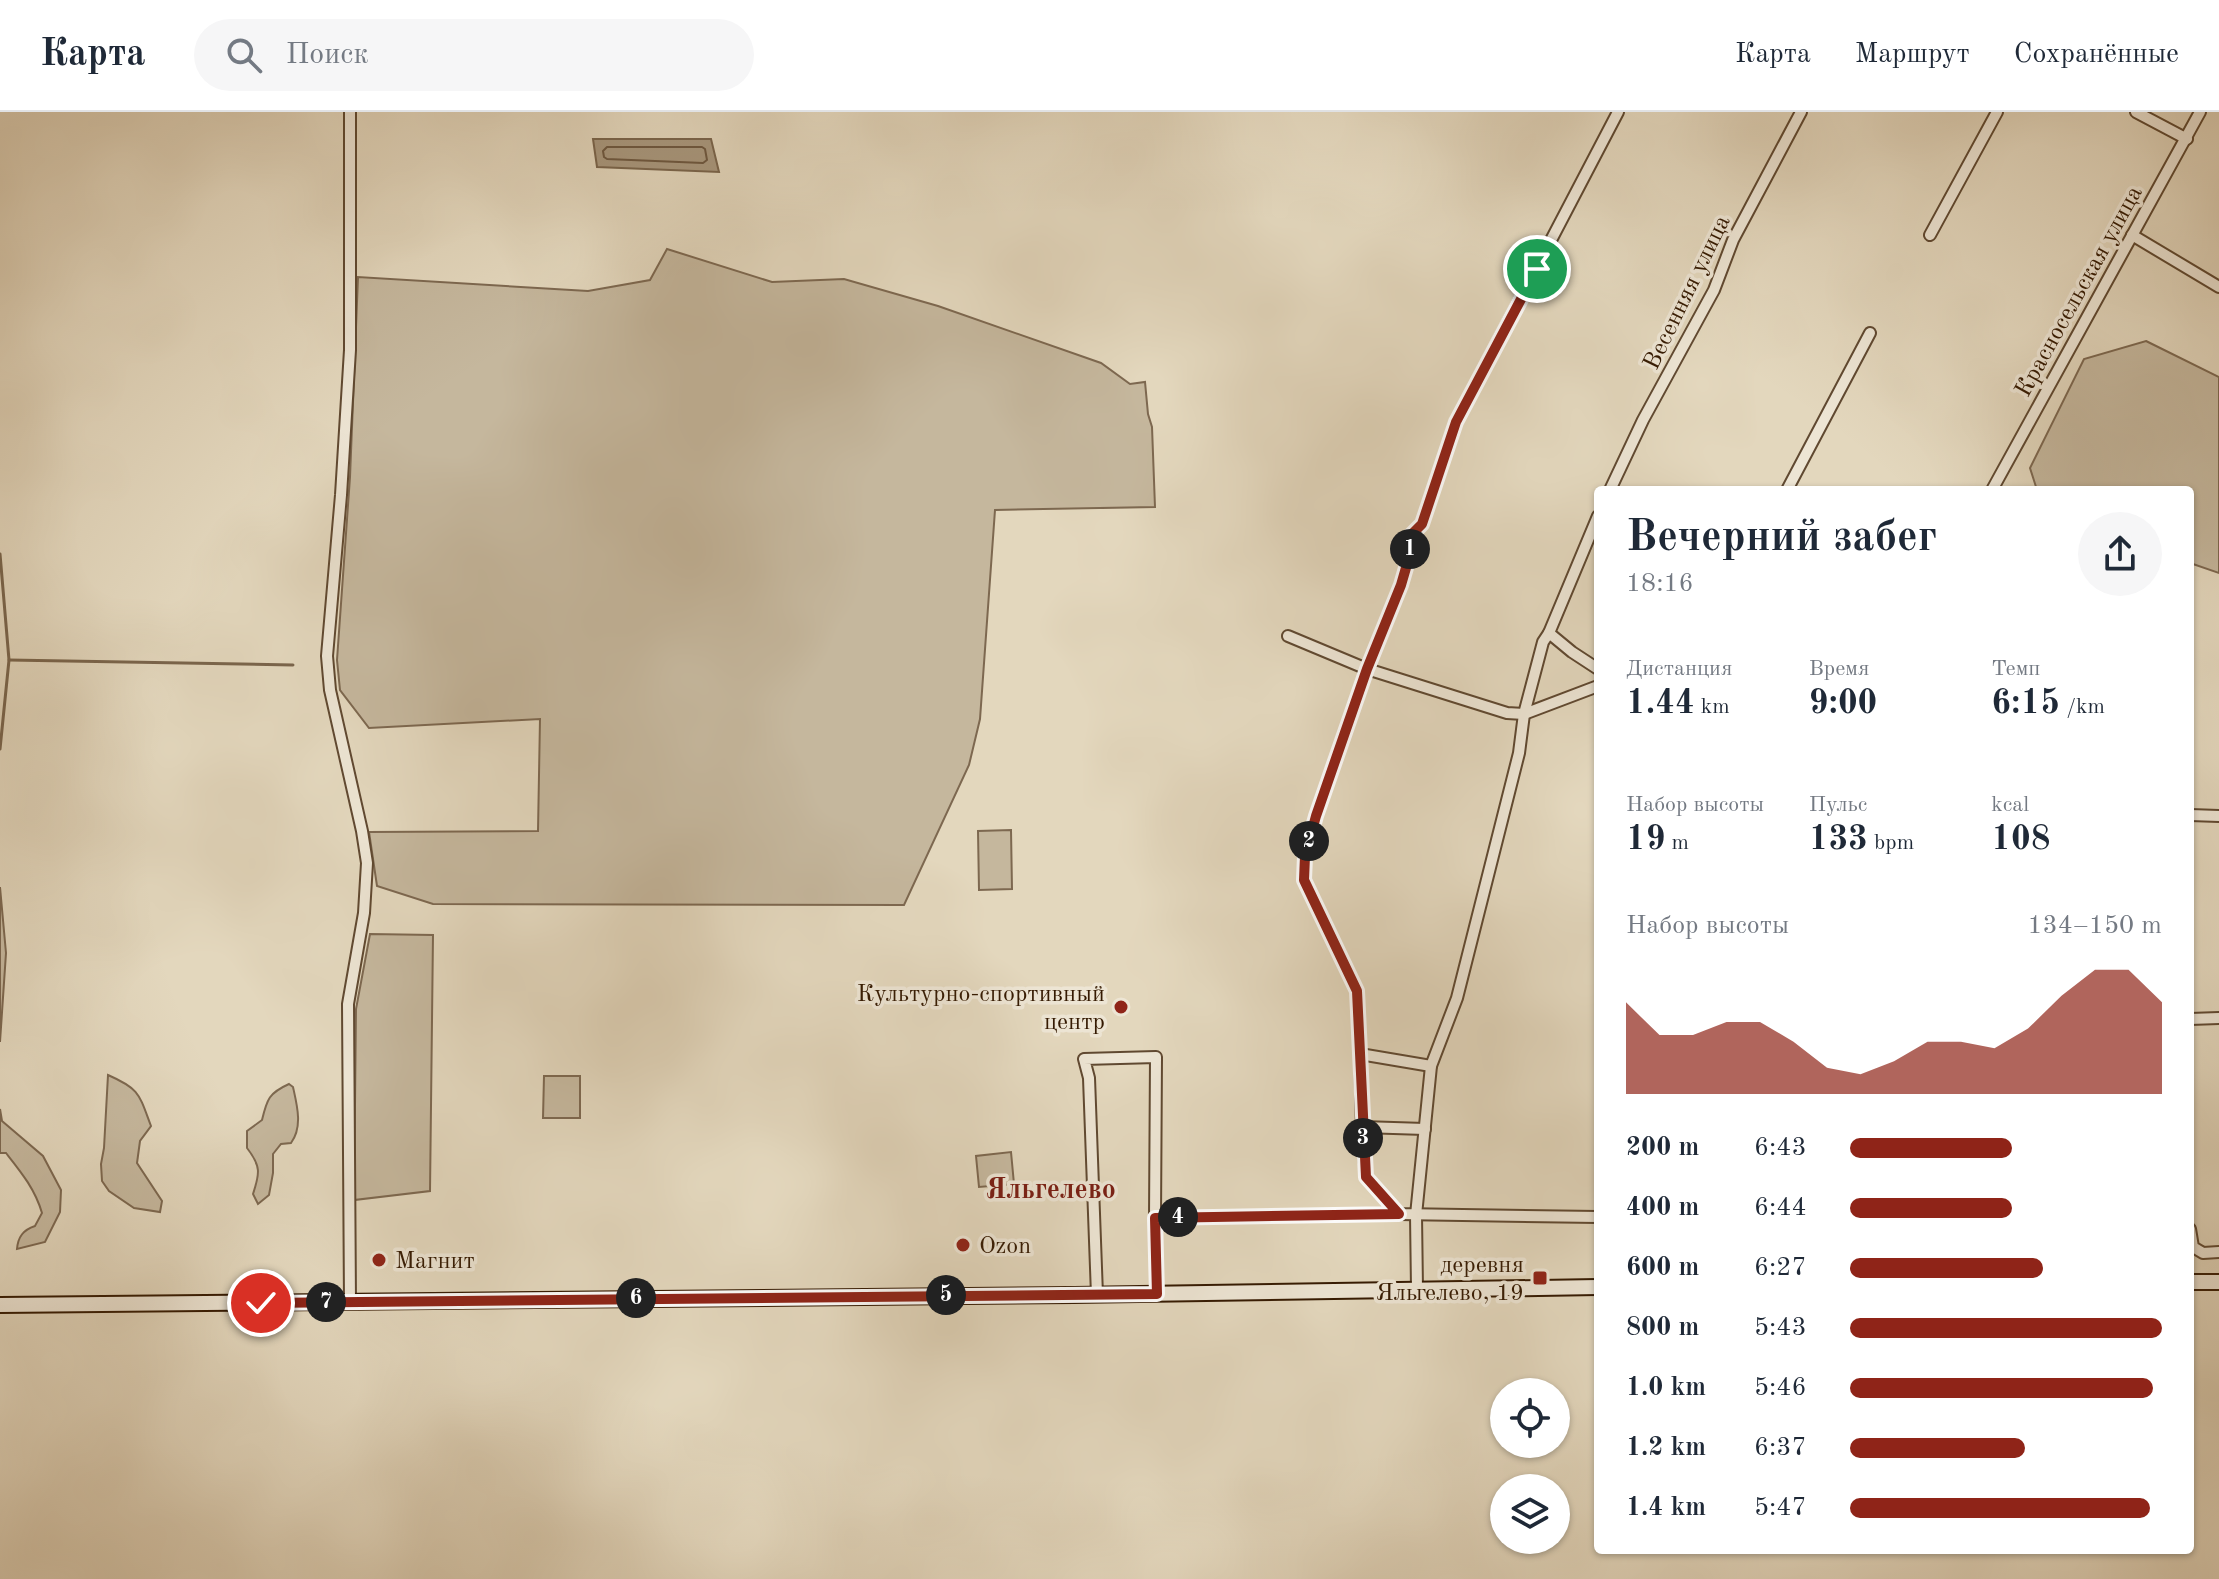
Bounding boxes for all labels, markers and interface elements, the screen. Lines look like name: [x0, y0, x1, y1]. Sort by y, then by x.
search box: [194, 19, 754, 91]
icon: search: [222, 33, 266, 77]
text: Карта: [40, 36, 146, 74]
text: Поиск: [286, 40, 368, 70]
text: Карта: [1735, 41, 1811, 69]
text: Маршрут: [1855, 41, 1970, 69]
text: Сохранённые: [2014, 41, 2179, 69]
street label: Красносельская улица: [2012, 182, 2148, 401]
street label: Весенняя улица: [1640, 212, 1736, 374]
pin: [1503, 235, 1571, 303]
icon: arrive: [1515, 247, 1559, 291]
button: share: [2078, 512, 2162, 596]
text: Вечерний забег: [1626, 516, 1937, 560]
pin: 1: [1390, 529, 1430, 569]
text: 1: [1404, 538, 1416, 560]
text: 18:16: [1626, 571, 1694, 597]
text: Дистанция: [1626, 658, 1732, 680]
text: Время: [1809, 658, 1869, 680]
text: Темп: [1991, 658, 2040, 680]
text: 1.44: [1626, 687, 1695, 721]
text: 9:00: [1809, 687, 1877, 721]
text: 6:15: [1991, 687, 2060, 721]
text: km: [1695, 696, 1730, 718]
text: /km: [2060, 696, 2105, 718]
text: Набор высоты: [1626, 794, 1764, 816]
text: Пульс: [1809, 794, 1867, 816]
text: kcal: [1991, 794, 2029, 816]
pin: 2: [1289, 821, 1329, 861]
text: 19: [1626, 823, 1665, 857]
text: 133: [1809, 823, 1868, 857]
text: 108: [1991, 823, 2051, 857]
text: 2: [1303, 830, 1315, 852]
text: m: [1665, 832, 1689, 854]
text: bpm: [1868, 832, 1914, 854]
text: Набор высоты: [1626, 913, 1789, 939]
text: 134–150 m: [2027, 913, 2162, 939]
place label: Культурно-спортивный центр: [857, 983, 1105, 1035]
marker: Культурно-спортивный центр: [1112, 998, 1130, 1016]
pin: 3: [1343, 1118, 1383, 1158]
text: 3: [1357, 1127, 1369, 1149]
text: 200 m: [1626, 1135, 1699, 1161]
text: 6:43: [1754, 1135, 1807, 1161]
district label: Яльгелево: [986, 1177, 1116, 1205]
text: 400 m: [1626, 1195, 1699, 1221]
text: 6:44: [1754, 1195, 1807, 1221]
pin: 4: [1158, 1197, 1198, 1237]
text: 4: [1172, 1206, 1184, 1228]
place label: Ozon: [979, 1235, 1031, 1259]
marker: Ozon: [954, 1236, 972, 1254]
place label: Магнит: [395, 1250, 475, 1274]
marker: Магнит: [370, 1251, 388, 1269]
place label: деревня Яльгелево, 19: [1376, 1254, 1524, 1306]
text: 600 m: [1626, 1255, 1699, 1281]
text: 6:27: [1754, 1255, 1807, 1281]
pin: [227, 1269, 295, 1337]
marker: деревня Яльгелево, 19: [1531, 1269, 1549, 1287]
pin: 5: [926, 1275, 966, 1315]
pin: 6: [616, 1278, 656, 1318]
icon: check: [239, 1281, 283, 1325]
pin: 7: [306, 1282, 346, 1322]
text: 5: [940, 1284, 952, 1306]
text: 6: [630, 1287, 642, 1309]
text: 7: [320, 1291, 332, 1313]
text: 800 m: [1626, 1315, 1699, 1341]
text: 5:43: [1754, 1315, 1807, 1341]
text: 1.0 km: [1626, 1375, 1706, 1401]
text: 5:46: [1754, 1375, 1807, 1401]
map controls: [1490, 1378, 1570, 1554]
button: locate: [1490, 1378, 1570, 1458]
text: 1.2 km: [1626, 1435, 1706, 1461]
text: 6:37: [1754, 1435, 1807, 1461]
button: layers: [1490, 1474, 1570, 1554]
text: 1.4 km: [1626, 1495, 1706, 1521]
text: 5:47: [1754, 1495, 1807, 1521]

